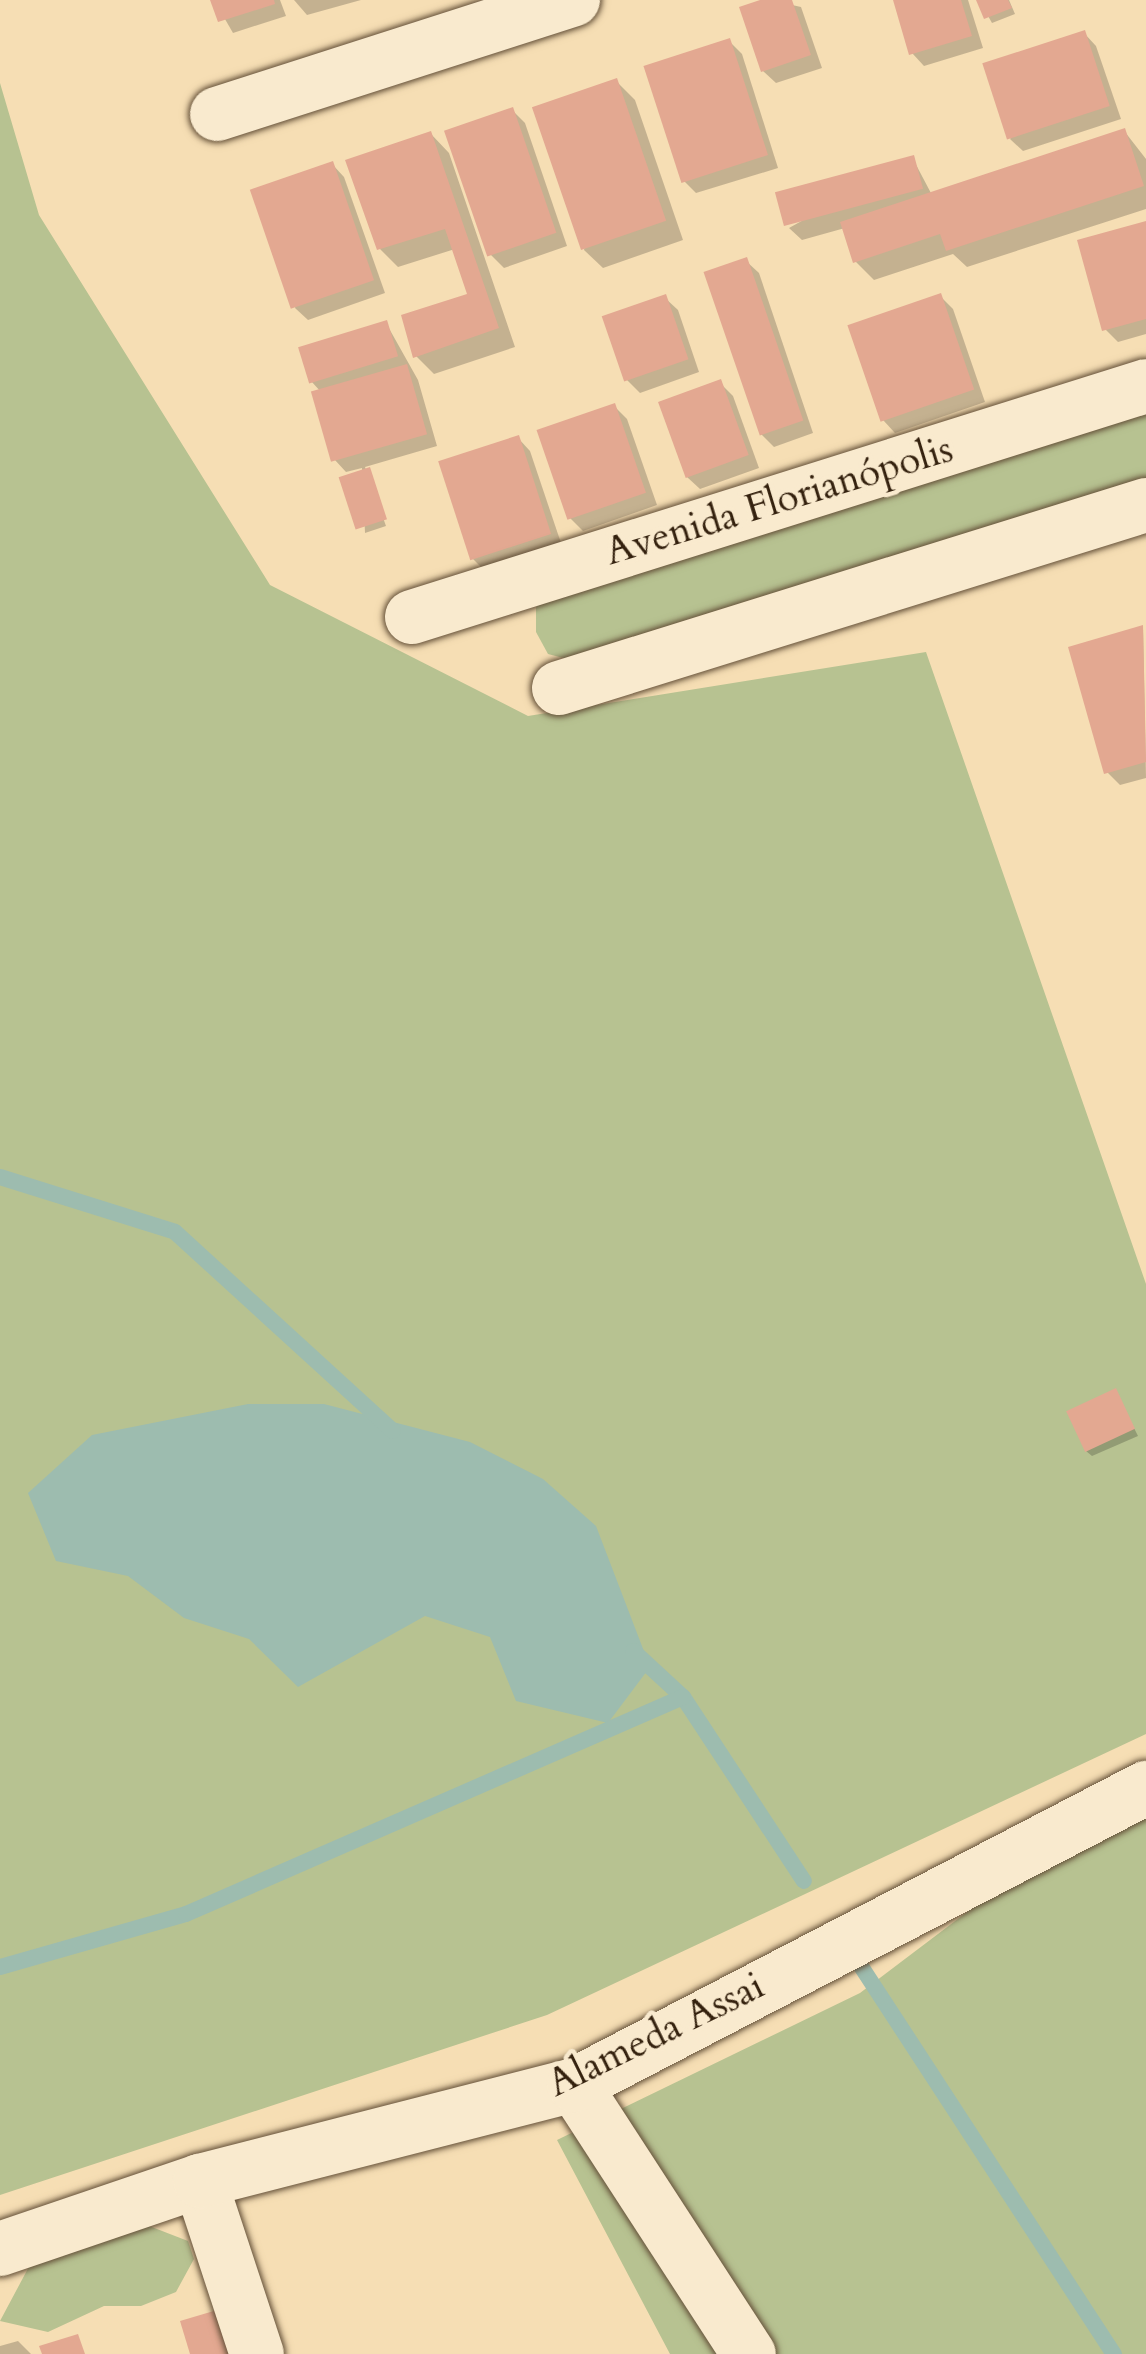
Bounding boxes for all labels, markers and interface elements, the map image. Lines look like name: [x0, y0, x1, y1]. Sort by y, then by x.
street label: Avenida Florianópolis: [600, 426, 958, 576]
street label: Alameda Assai: [540, 1962, 772, 2108]

